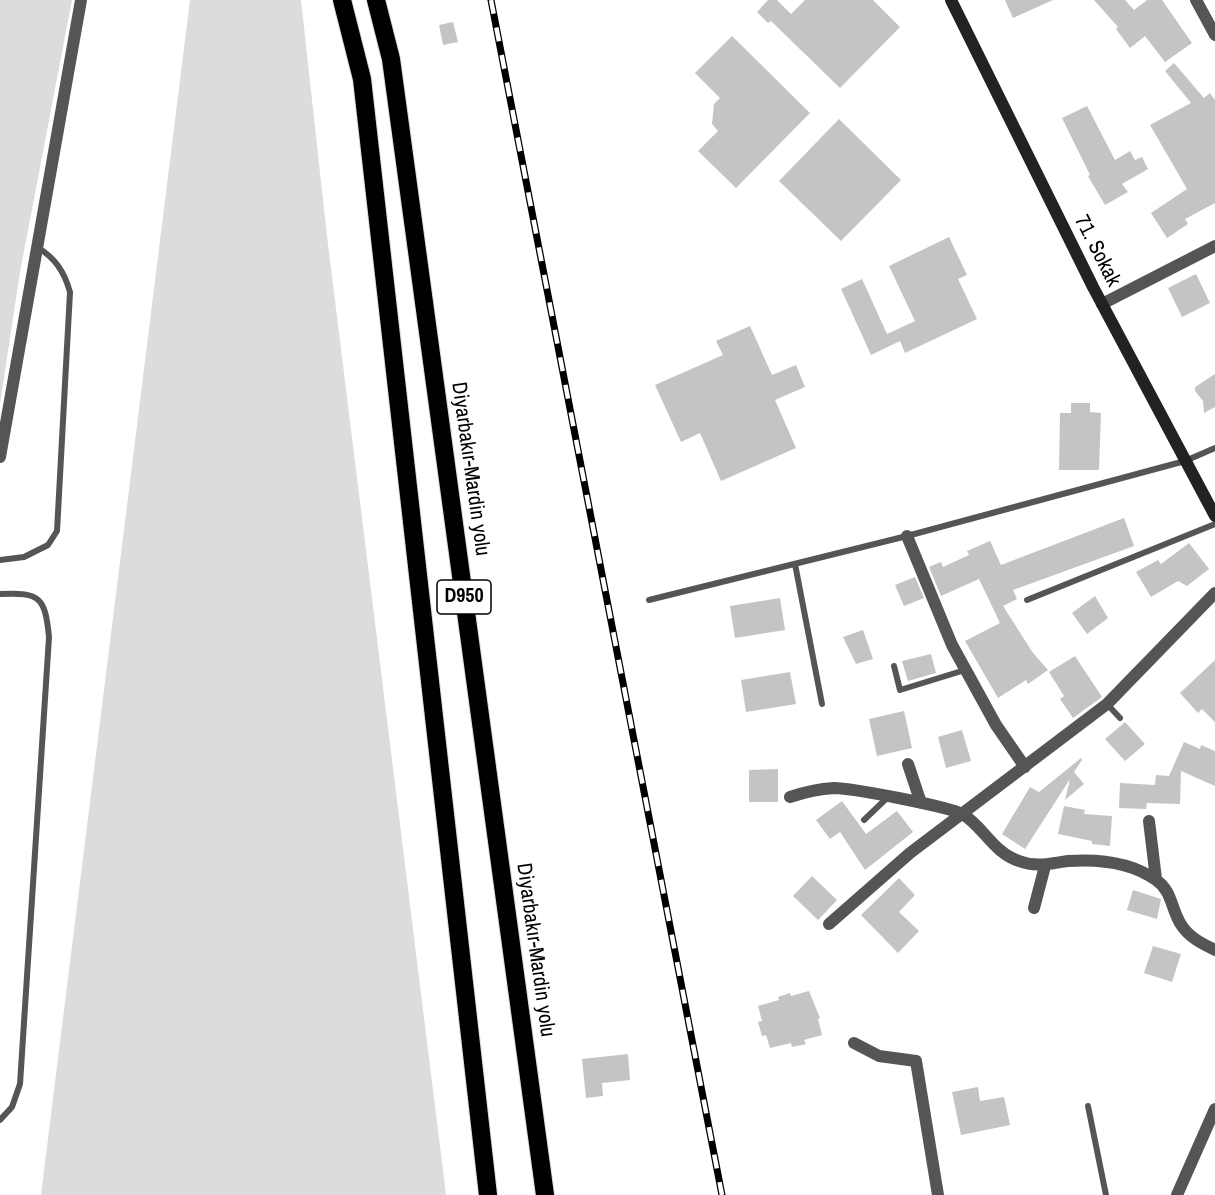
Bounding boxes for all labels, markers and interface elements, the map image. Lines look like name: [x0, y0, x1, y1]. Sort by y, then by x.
street label: 71. Sokak: [1068, 211, 1126, 291]
street label: Diyarbakır-Mardin yolu: [445, 381, 495, 557]
road number: D950: [437, 580, 491, 614]
street label: Diyarbakır-Mardin yolu: [510, 862, 560, 1038]

